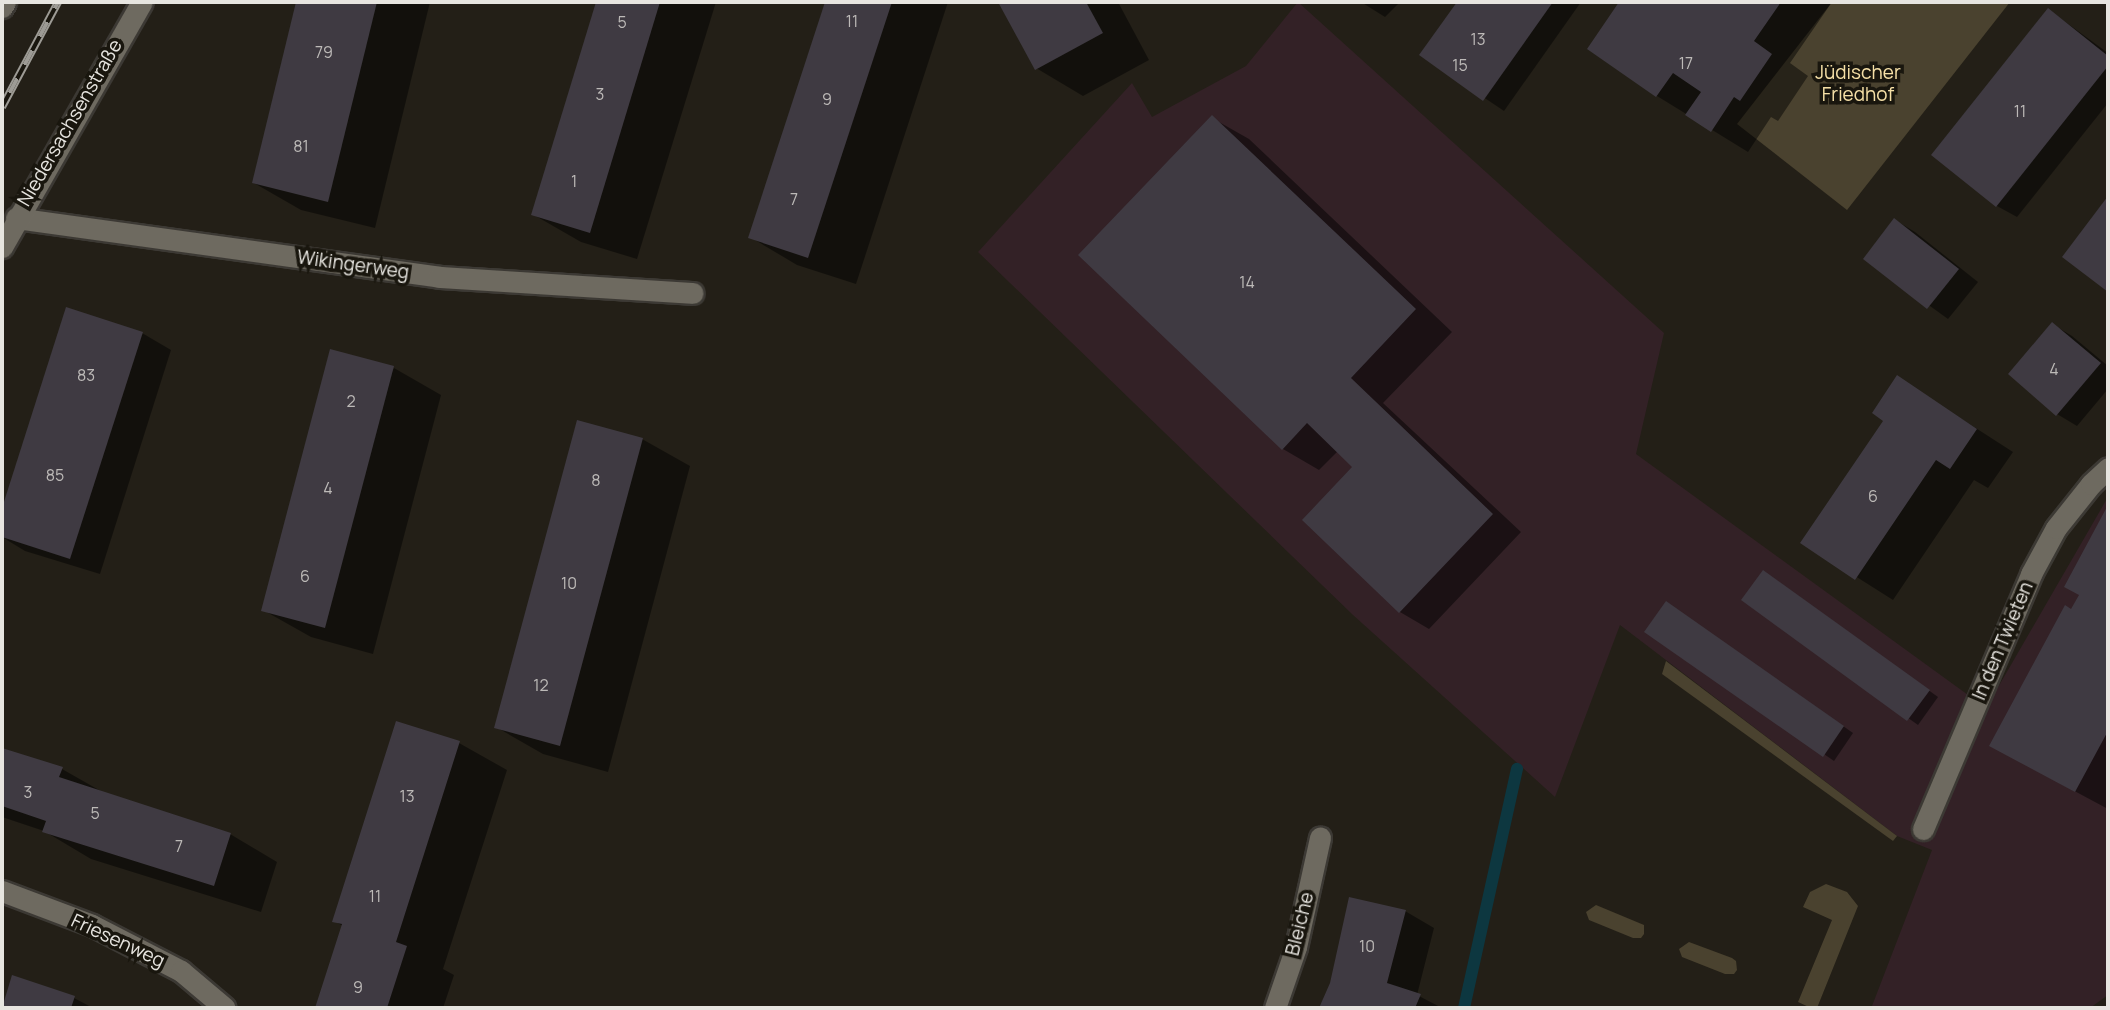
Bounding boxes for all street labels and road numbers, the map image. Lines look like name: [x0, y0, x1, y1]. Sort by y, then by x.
street label: Niedersachsenstraße: [13, 36, 127, 210]
street label: Wikingerweg: [296, 246, 410, 284]
street label: In den Twieten: [1968, 578, 2038, 704]
street label: Bleiche: [1281, 890, 1319, 958]
street label: Friesenweg: [68, 909, 168, 973]

